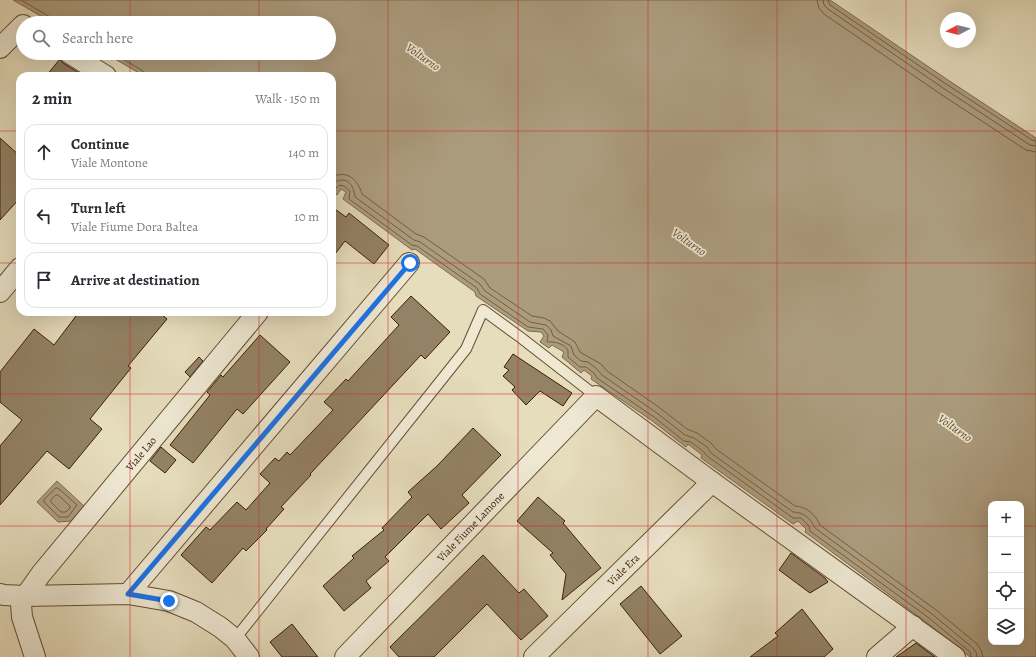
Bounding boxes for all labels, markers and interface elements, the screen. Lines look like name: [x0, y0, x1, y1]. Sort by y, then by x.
north arrow: [940, 12, 976, 48]
search box: [16, 16, 336, 60]
icon: search: [30, 27, 52, 49]
text: Search here: [62, 28, 133, 48]
water label: Volturno: [403, 39, 443, 75]
text: 2 min: [32, 87, 72, 110]
text: Walk · 150 m: [255, 90, 320, 107]
text: Continue: [71, 134, 129, 154]
icon: ahead: [33, 141, 55, 163]
text: 140 m: [288, 144, 319, 161]
text: Viale Montone: [71, 154, 148, 171]
text: Turn left: [71, 198, 126, 218]
icon: left: [33, 205, 55, 227]
text: 10 m: [294, 208, 319, 225]
text: Viale Fiume Dora Baltea: [71, 218, 198, 235]
water label: Volturno: [669, 224, 709, 260]
route start: [401, 254, 419, 272]
icon: arrive: [33, 269, 55, 291]
text: Arrive at destination: [71, 270, 200, 290]
water label: Volturno: [935, 410, 975, 446]
street label: Viale Lao: [122, 433, 160, 475]
street label: Viale Fiume Lamone: [433, 489, 508, 566]
map controls: [988, 501, 1024, 645]
button: +: [988, 501, 1024, 537]
button: −: [988, 537, 1024, 573]
street label: Viale Era: [603, 550, 644, 590]
button: locate: [988, 573, 1024, 609]
route end: [160, 592, 178, 610]
button: layers: [988, 609, 1024, 645]

